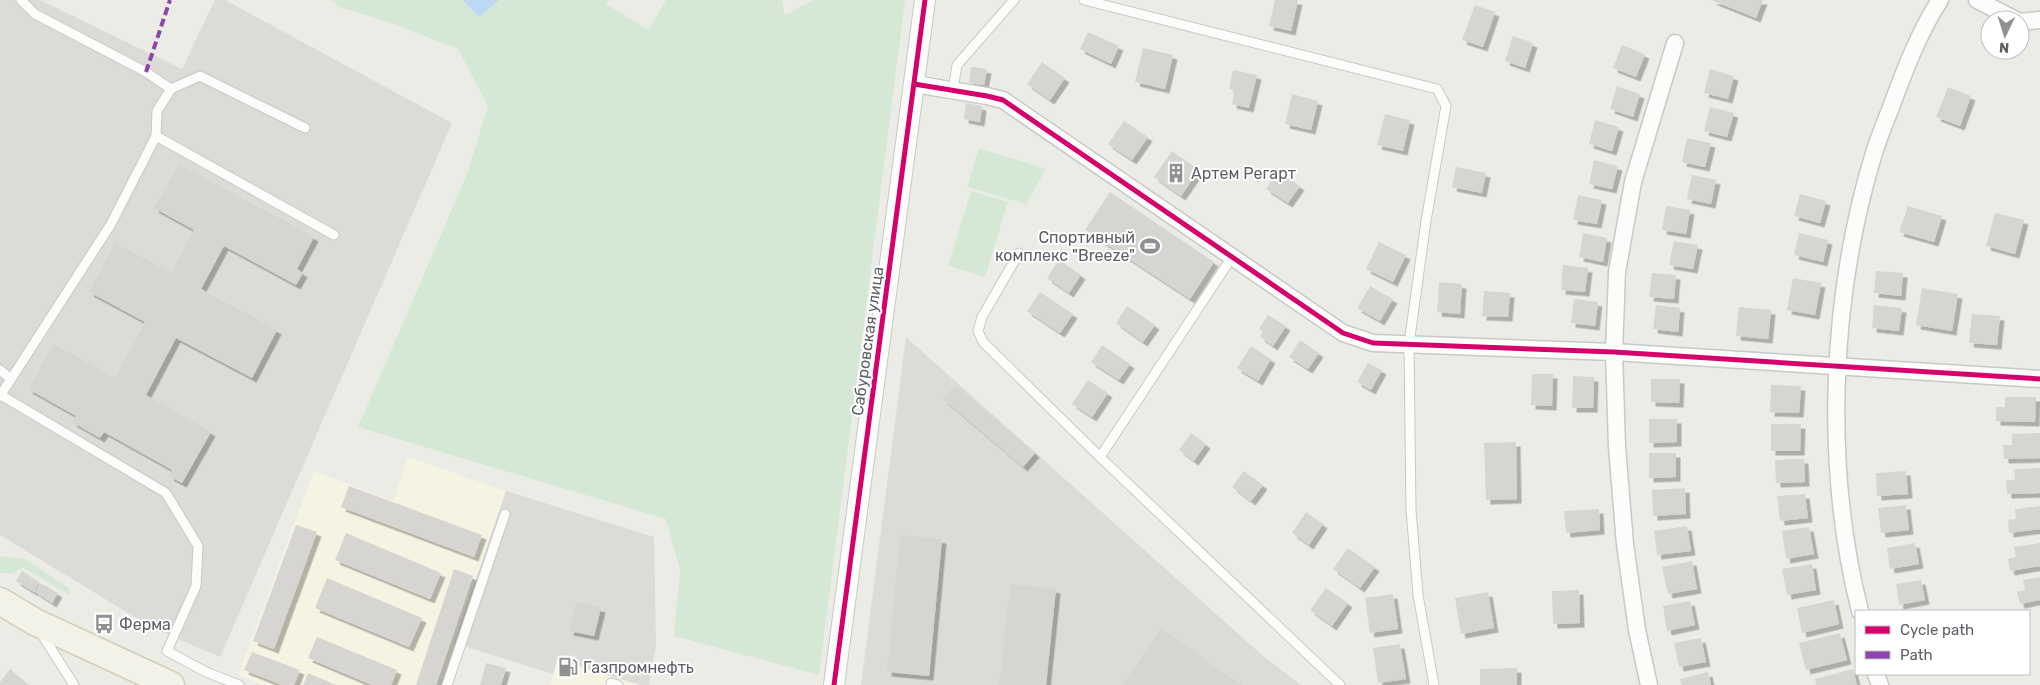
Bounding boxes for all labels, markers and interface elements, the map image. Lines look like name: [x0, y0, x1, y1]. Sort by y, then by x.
north arrow: [1980, 10, 2030, 60]
text: N: [1999, 39, 2010, 56]
building icon: Артем Регарт: [1165, 162, 1187, 184]
place label: Артем Регарт: [1191, 164, 1296, 183]
place label: Спортивный комплекс "Breeze": [995, 228, 1135, 265]
sports icon: Спортивный комплекс "Breeze": [1139, 235, 1161, 257]
street label: Сабуровская улица: [848, 265, 887, 417]
legend: [1855, 610, 2030, 675]
bus stop icon: Ферма: [93, 613, 115, 635]
place label: Ферма: [119, 615, 171, 634]
text: Cycle path: [1900, 621, 1974, 639]
text: Path: [1900, 646, 1933, 664]
fuel station icon: Газпромнефть: [557, 656, 579, 678]
place label: Газпромнефть: [583, 658, 694, 677]

